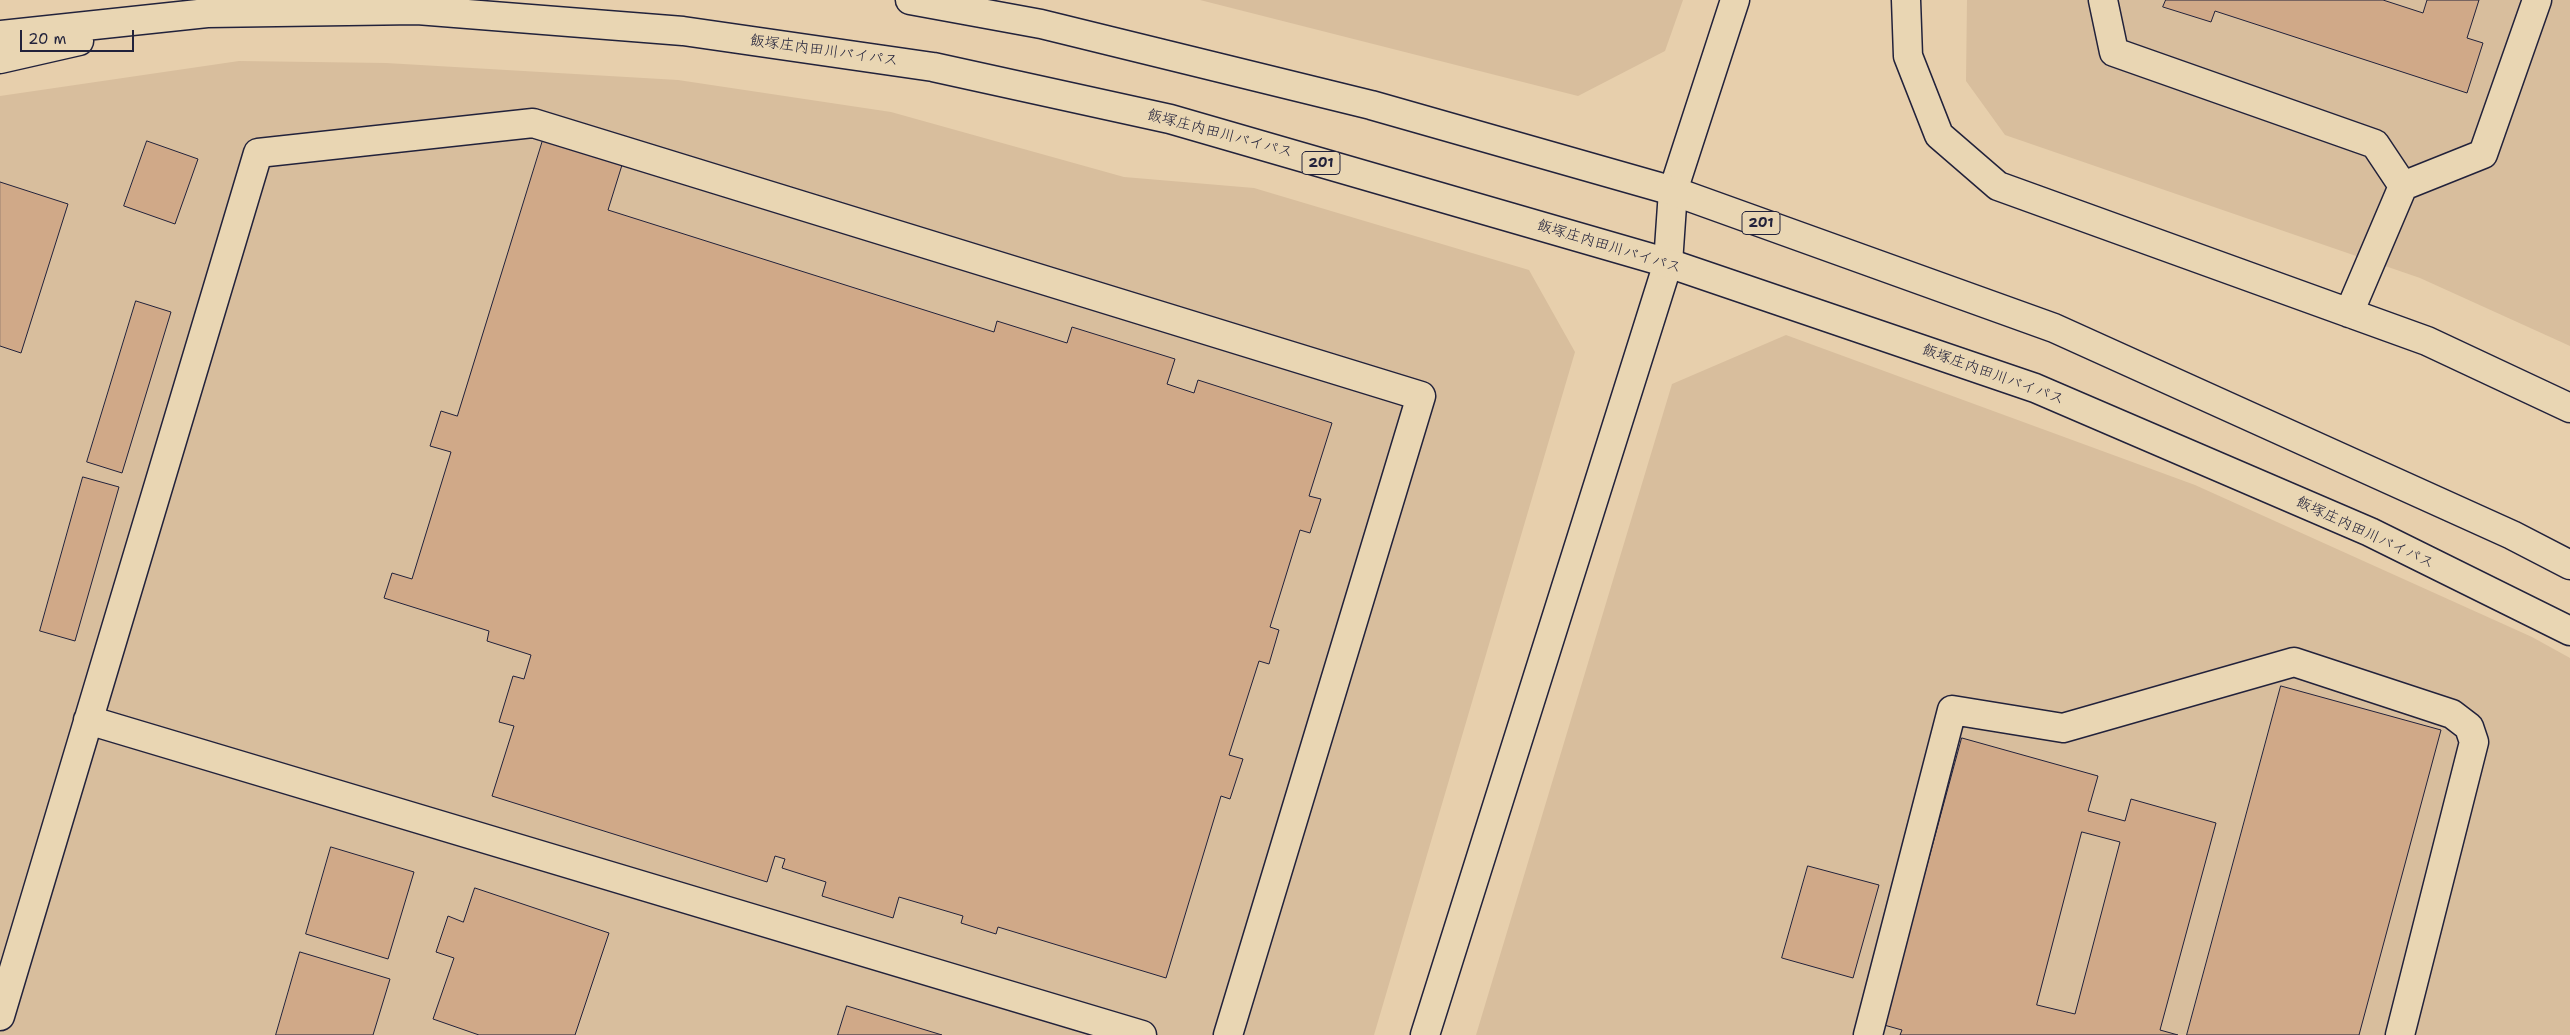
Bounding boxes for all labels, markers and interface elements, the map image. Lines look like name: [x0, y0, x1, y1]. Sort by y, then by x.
scale bar: [22, 20, 136, 52]
text: 20 m: [28, 29, 67, 49]
street label: 飯塚庄内田川バイパス: [748, 32, 900, 70]
street label: 飯塚庄内田川バイパス: [1145, 106, 1295, 162]
road number: 201: [1302, 152, 1340, 174]
road number: 201: [1742, 212, 1780, 234]
street label: 飯塚庄内田川バイパス: [1535, 216, 1683, 278]
street label: 飯塚庄内田川バイパス: [1919, 341, 2067, 409]
street label: 飯塚庄内田川バイパス: [2293, 493, 2437, 573]

